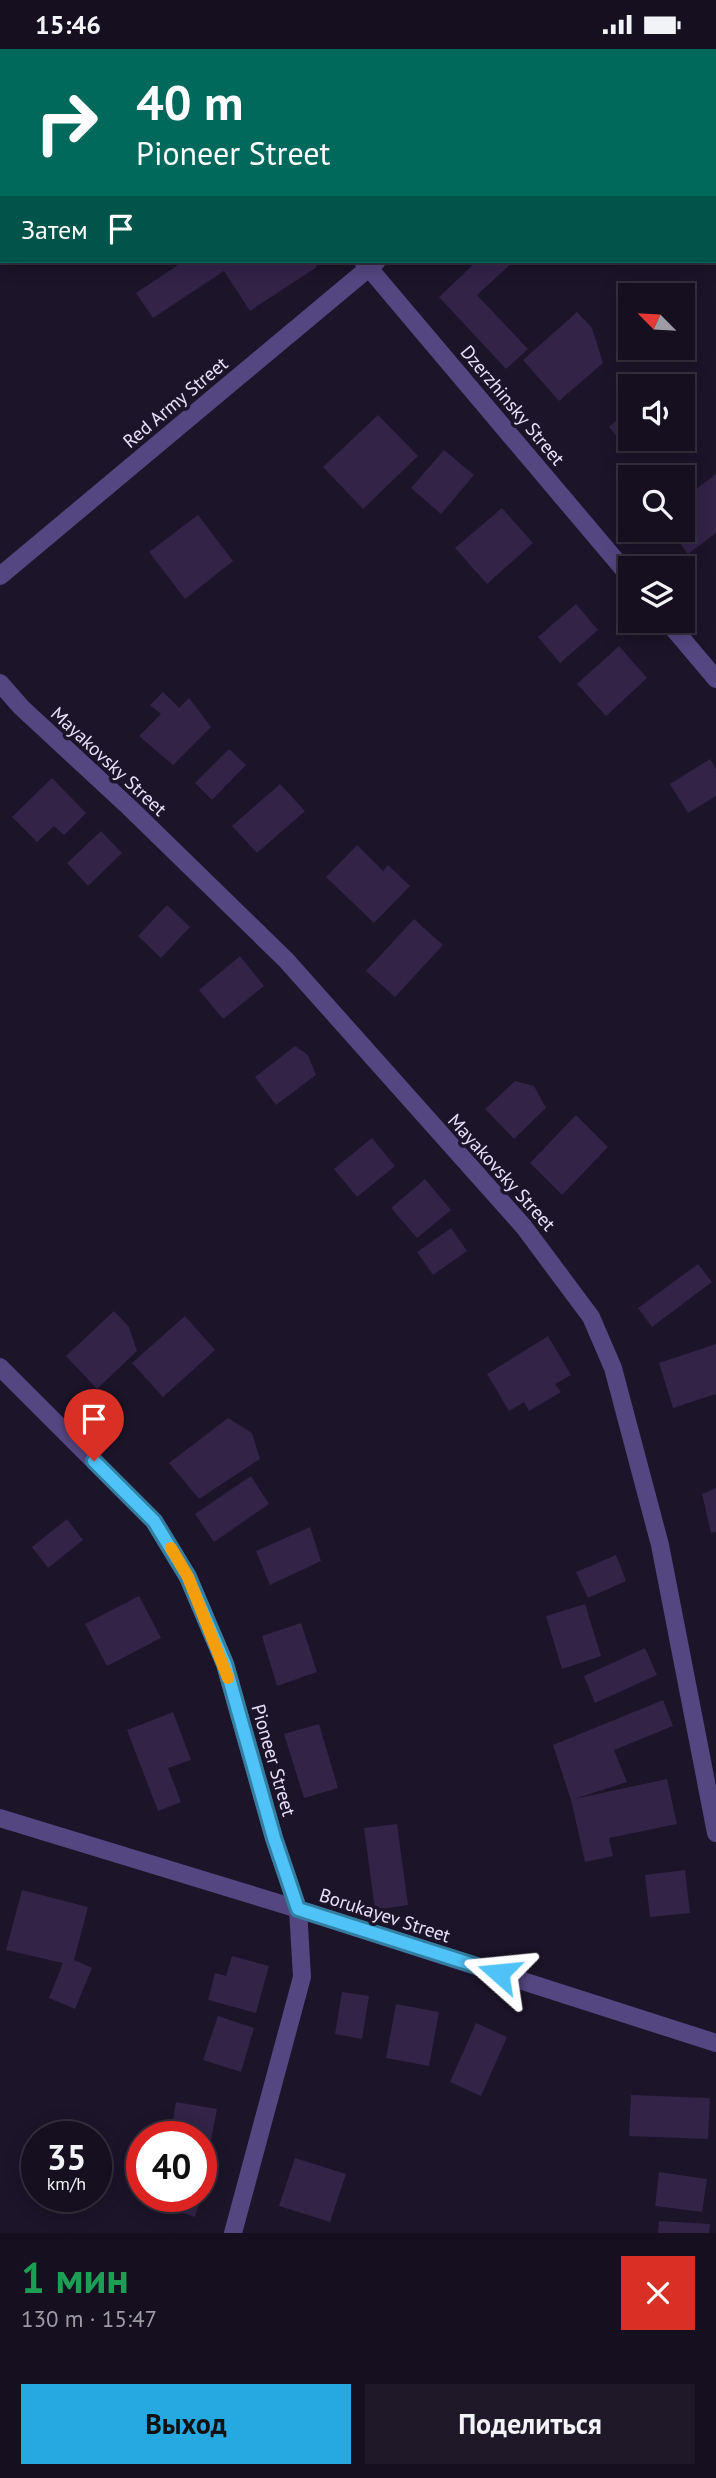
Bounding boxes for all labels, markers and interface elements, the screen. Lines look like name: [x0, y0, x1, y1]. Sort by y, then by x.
text: 15:46: [35, 8, 101, 41]
text: 40 m: [136, 70, 243, 134]
icon: right: [21, 77, 112, 168]
text: Pioneer Street: [136, 132, 330, 174]
icon: arrive: [102, 210, 140, 248]
text: Затем: [21, 213, 88, 246]
north arrow: [618, 283, 695, 361]
map controls: [618, 283, 695, 633]
street label: Dzerzhinsky Street: [456, 340, 571, 470]
street label: Red Army Street: [118, 351, 233, 453]
button: sound: [618, 374, 695, 451]
button: search: [618, 465, 695, 542]
button: layers: [618, 556, 695, 633]
street label: Mayakovsky Street: [46, 701, 172, 821]
street label: Mayakovsky Street: [443, 1108, 561, 1236]
pin: [64, 1389, 124, 1461]
icon: arrive: [75, 1400, 113, 1438]
street label: Pioneer Street: [247, 1701, 302, 1819]
street label: Borukayev Street: [316, 1883, 454, 1948]
position arrow: [462, 1936, 536, 2010]
speed limit sign: 40: [126, 2121, 217, 2212]
text: 35: [47, 2134, 86, 2180]
text: km/h: [47, 2172, 86, 2195]
text: 1 мин: [21, 2250, 129, 2305]
button: close: [621, 2256, 695, 2330]
text: 130 m · 15:47: [21, 2304, 157, 2333]
button: Выход: [21, 2384, 351, 2464]
button: Поделиться: [365, 2384, 695, 2464]

